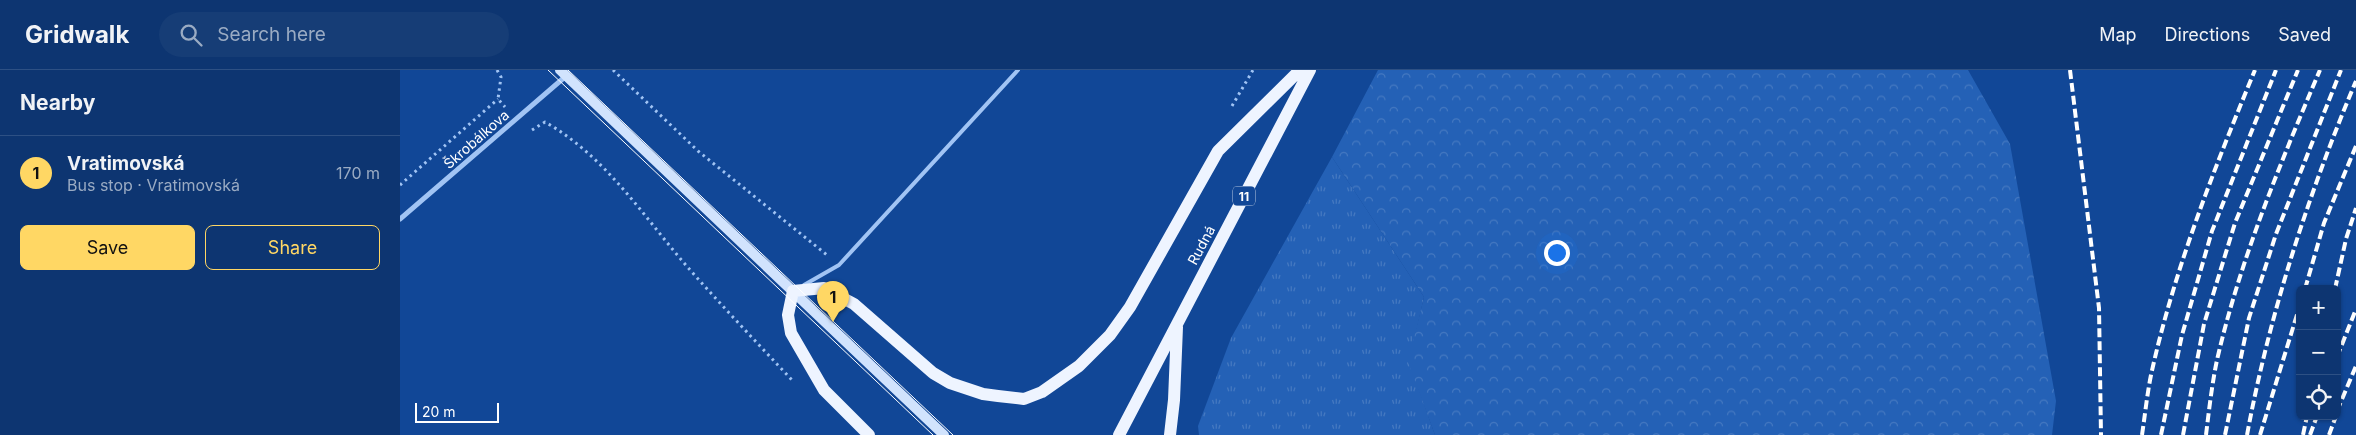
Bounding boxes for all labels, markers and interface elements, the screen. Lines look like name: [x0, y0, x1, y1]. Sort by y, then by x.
search box: [159, 12, 509, 57]
text: Gridwalk: [25, 20, 129, 49]
icon: search: [177, 21, 205, 49]
text: Search here: [217, 23, 326, 46]
text: Map: [2099, 24, 2137, 45]
text: Directions: [2165, 24, 2250, 45]
text: Saved: [2278, 24, 2331, 45]
text: Nearby: [20, 90, 95, 115]
street label: Škrobálkova: [440, 106, 512, 172]
text: Vratimovská: [67, 152, 185, 175]
text: 1: [33, 163, 39, 183]
text: 170 m: [336, 163, 380, 183]
text: Bus stop · Vratimovská: [67, 175, 240, 195]
road number: 11: [1233, 186, 1255, 206]
street label: Rudná: [1184, 222, 1218, 268]
button: Save: [20, 225, 195, 270]
button: Share: [205, 225, 380, 270]
your location: [1544, 240, 1570, 266]
pin: 1: [817, 281, 849, 322]
map controls: [2296, 285, 2341, 420]
button: +: [2296, 285, 2341, 330]
button: −: [2296, 330, 2341, 375]
button: locate: [2296, 375, 2341, 420]
scale bar: [415, 400, 499, 423]
text: 20 m: [422, 403, 456, 420]

